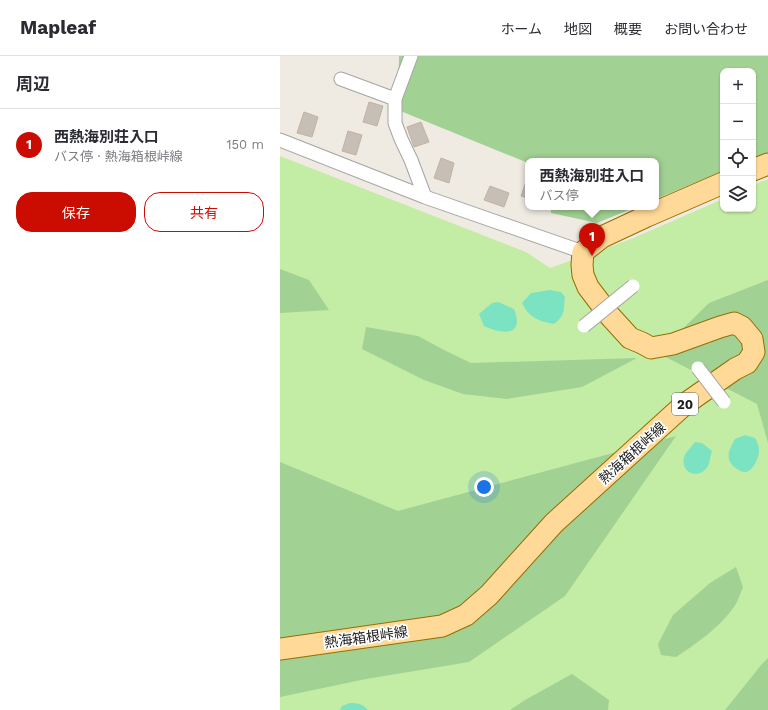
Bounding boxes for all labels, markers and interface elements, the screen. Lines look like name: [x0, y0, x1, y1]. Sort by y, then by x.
text: Mapleaf: [20, 16, 96, 39]
text: ホーム: [500, 21, 542, 37]
text: 地図: [564, 21, 592, 37]
text: 概要: [614, 21, 642, 37]
text: お問い合わせ: [664, 21, 748, 37]
map controls: [720, 68, 756, 212]
button: +: [720, 68, 756, 104]
text: 周辺: [16, 74, 50, 94]
button: −: [720, 104, 756, 140]
text: 西熱海別荘入口: [54, 128, 159, 146]
text: 1: [26, 137, 32, 152]
text: 150 m: [226, 137, 264, 152]
button: locate: [720, 140, 756, 176]
text: バス停 · 熱海箱根峠線: [54, 149, 183, 164]
popup: [525, 158, 659, 210]
text: 西熱海別荘入口: [539, 167, 645, 185]
button: layers: [720, 176, 756, 212]
text: バス停: [539, 188, 579, 203]
button: 保存: [16, 192, 136, 232]
button: 共有: [144, 192, 264, 232]
pin: 1: [579, 223, 605, 256]
road number: 20: [672, 393, 698, 415]
street label: 熱海箱根峠線: [595, 419, 669, 487]
your location: [474, 477, 494, 497]
street label: 熱海箱根峠線: [323, 623, 409, 651]

